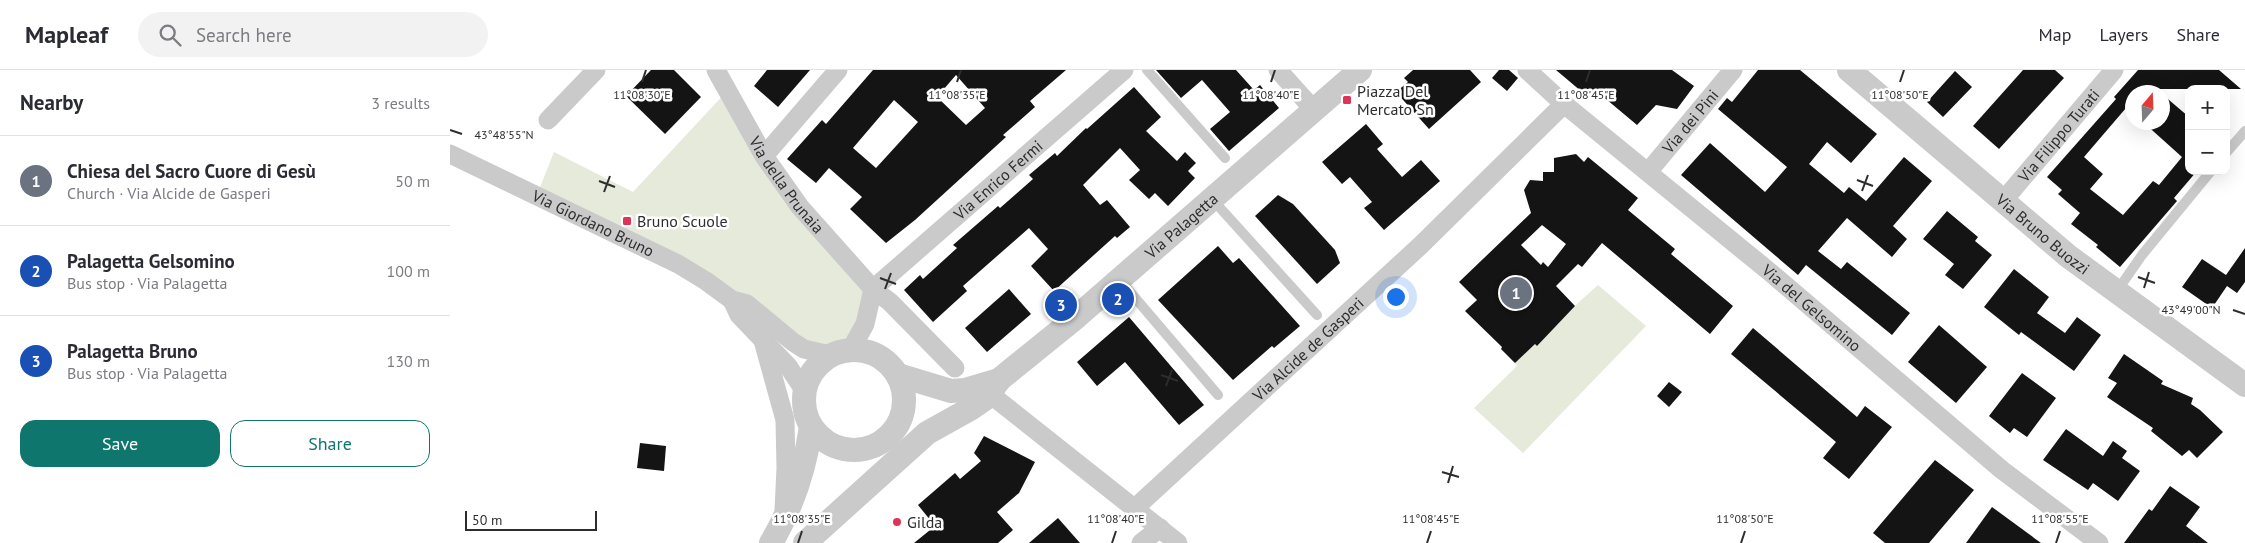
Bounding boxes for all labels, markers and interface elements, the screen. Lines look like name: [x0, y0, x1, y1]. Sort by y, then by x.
search box: [138, 12, 488, 57]
text: Mapleaf: [25, 19, 108, 50]
icon: search: [156, 21, 184, 49]
text: Search here: [196, 23, 292, 47]
text: Map: [2039, 23, 2071, 46]
text: Layers: [2099, 23, 2148, 46]
text: Share: [2176, 23, 2220, 46]
place label: Piazza Del Mercato Sn: [1357, 81, 1434, 119]
street label: Via dei Pini: [1657, 85, 1723, 158]
street label: Via Filippo Turati: [2013, 85, 2104, 187]
north arrow: [2125, 85, 2170, 130]
map controls: [2185, 85, 2230, 175]
button: +: [2185, 85, 2230, 130]
text: 11°08'30"E: [613, 87, 671, 102]
text: 11°08'35"E: [928, 87, 986, 102]
text: 11°08'40"E: [1242, 87, 1300, 102]
text: 11°08'45"E: [1557, 87, 1615, 102]
text: 11°08'50"E: [1871, 87, 1929, 102]
text: Nearby: [20, 89, 83, 116]
text: 3 results: [371, 93, 430, 113]
marker: Piazza Del Mercato Sn: [1341, 94, 1353, 106]
text: 43°48'55"N: [474, 127, 534, 142]
button: −: [2185, 130, 2230, 175]
street label: Via della Prunaia: [744, 132, 829, 237]
street label: Via Enrico Fermi: [949, 136, 1047, 225]
text: Chiesa del Sacro Cuore di Gesù: [67, 159, 316, 183]
text: 1: [31, 171, 41, 191]
text: 50 m: [395, 171, 430, 191]
text: Church · Via Alcide de Gasperi: [67, 183, 271, 203]
street label: Via Giordano Bruno: [528, 185, 657, 261]
street label: Via Palagetta: [1140, 189, 1222, 263]
street label: Via Bruno Buozzi: [1991, 189, 2094, 278]
place label: Bruno Scuole: [637, 211, 728, 231]
marker: Bruno Scuole: [621, 215, 633, 227]
text: Palagetta Gelsomino: [67, 249, 235, 273]
street label: Via del Gelsomino: [1757, 259, 1865, 356]
text: 2: [31, 261, 41, 281]
text: 100 m: [387, 261, 430, 281]
text: Bus stop · Via Palagetta: [67, 273, 228, 293]
pin: 1: [1500, 274, 1532, 312]
pin: 2: [1102, 280, 1134, 318]
your location: [1383, 284, 1409, 310]
pin: 3: [1045, 286, 1077, 324]
street label: Via Alcide de Gasperi: [1248, 293, 1368, 406]
text: 43°49'00"N: [2161, 302, 2221, 317]
text: Palagetta Bruno: [67, 339, 198, 363]
text: 3: [31, 351, 41, 371]
text: 130 m: [387, 351, 430, 371]
text: Bus stop · Via Palagetta: [67, 363, 228, 383]
button: Save: [20, 420, 220, 467]
button: Share: [230, 420, 430, 467]
scale bar: [465, 508, 598, 531]
text: 50 m: [472, 511, 502, 529]
text: 11°08'35"E: [773, 511, 831, 526]
text: 11°08'40"E: [1087, 511, 1145, 526]
text: 11°08'45"E: [1402, 511, 1460, 526]
text: 11°08'50"E: [1716, 511, 1774, 526]
text: 11°08'55"E: [2031, 511, 2089, 526]
place label: Gilda: [907, 512, 942, 532]
marker: Gilda: [891, 516, 903, 528]

